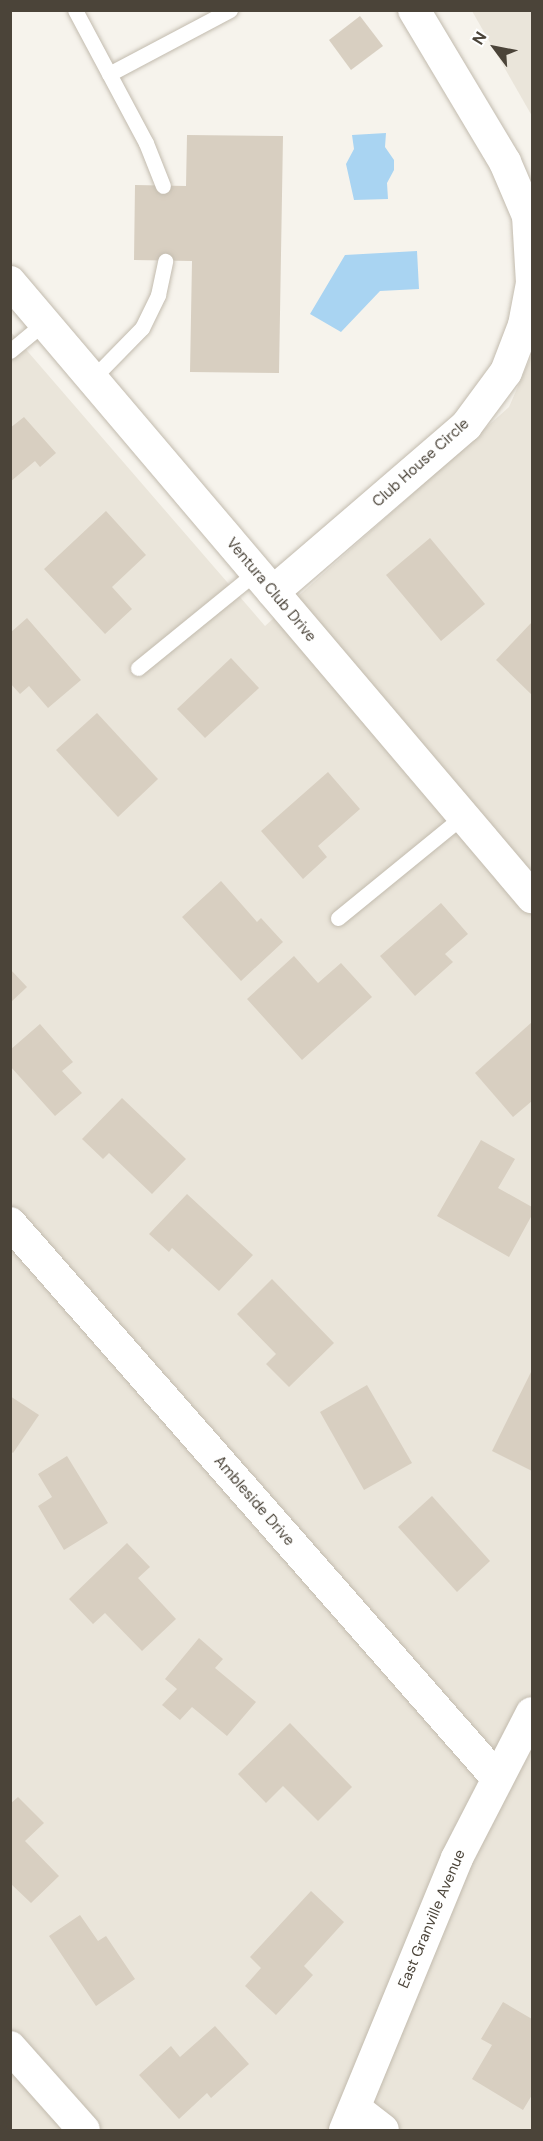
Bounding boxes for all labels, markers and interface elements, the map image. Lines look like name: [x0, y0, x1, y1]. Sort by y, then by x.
north arrow: [465, 18, 525, 78]
text: N: [467, 28, 491, 49]
street label: Club House Circle: [369, 415, 473, 511]
street label: Ventura Club Drive: [222, 534, 320, 646]
street label: Ambleside Drive: [210, 1452, 298, 1550]
street label: East Granville Avenue: [395, 1847, 469, 1991]

